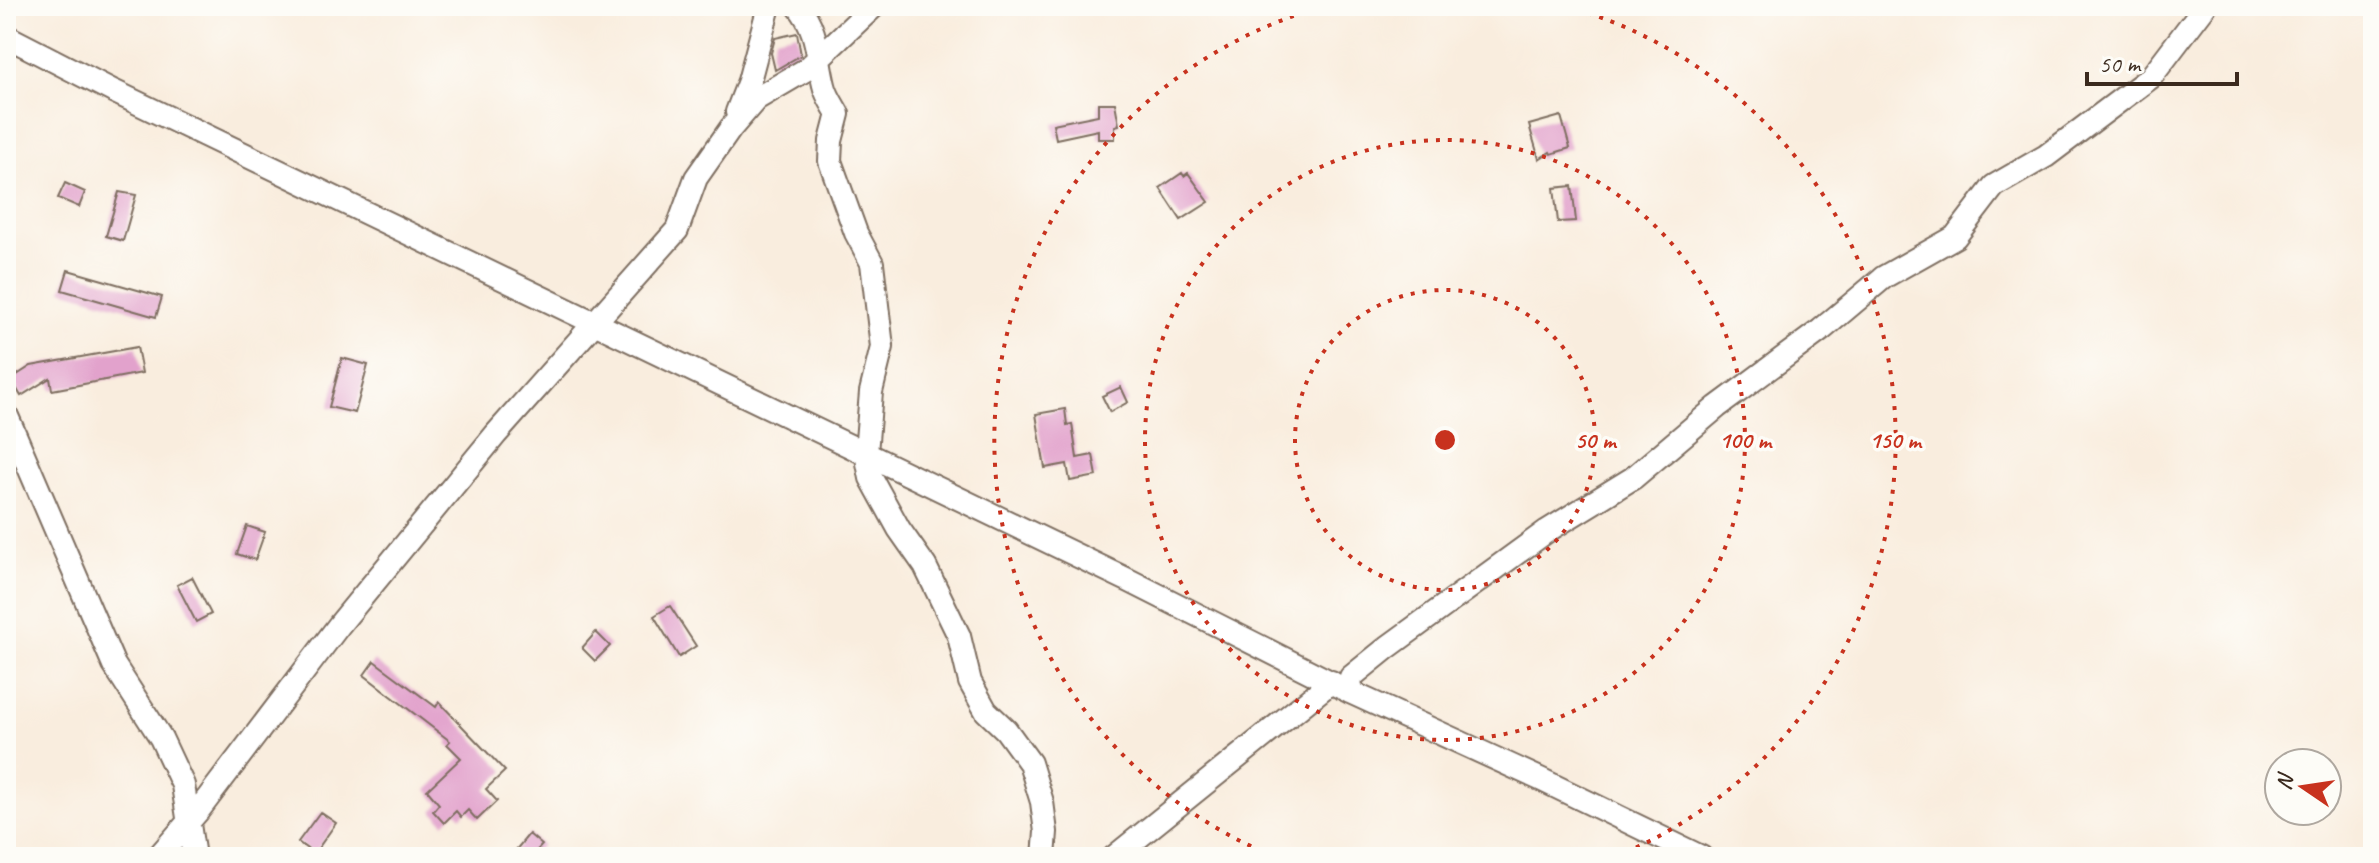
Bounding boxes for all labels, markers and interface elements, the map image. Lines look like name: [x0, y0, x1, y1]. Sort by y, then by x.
scale bar: [2087, 36, 2237, 86]
text: 50 m: [2099, 49, 2142, 79]
text: 50 m: [1575, 425, 1618, 455]
text: 100 m: [1719, 425, 1773, 455]
text: 150 m: [1869, 425, 1923, 455]
centre of rings: [1431, 426, 1459, 454]
north arrow: [2263, 747, 2343, 827]
text: N: [2269, 770, 2300, 793]

